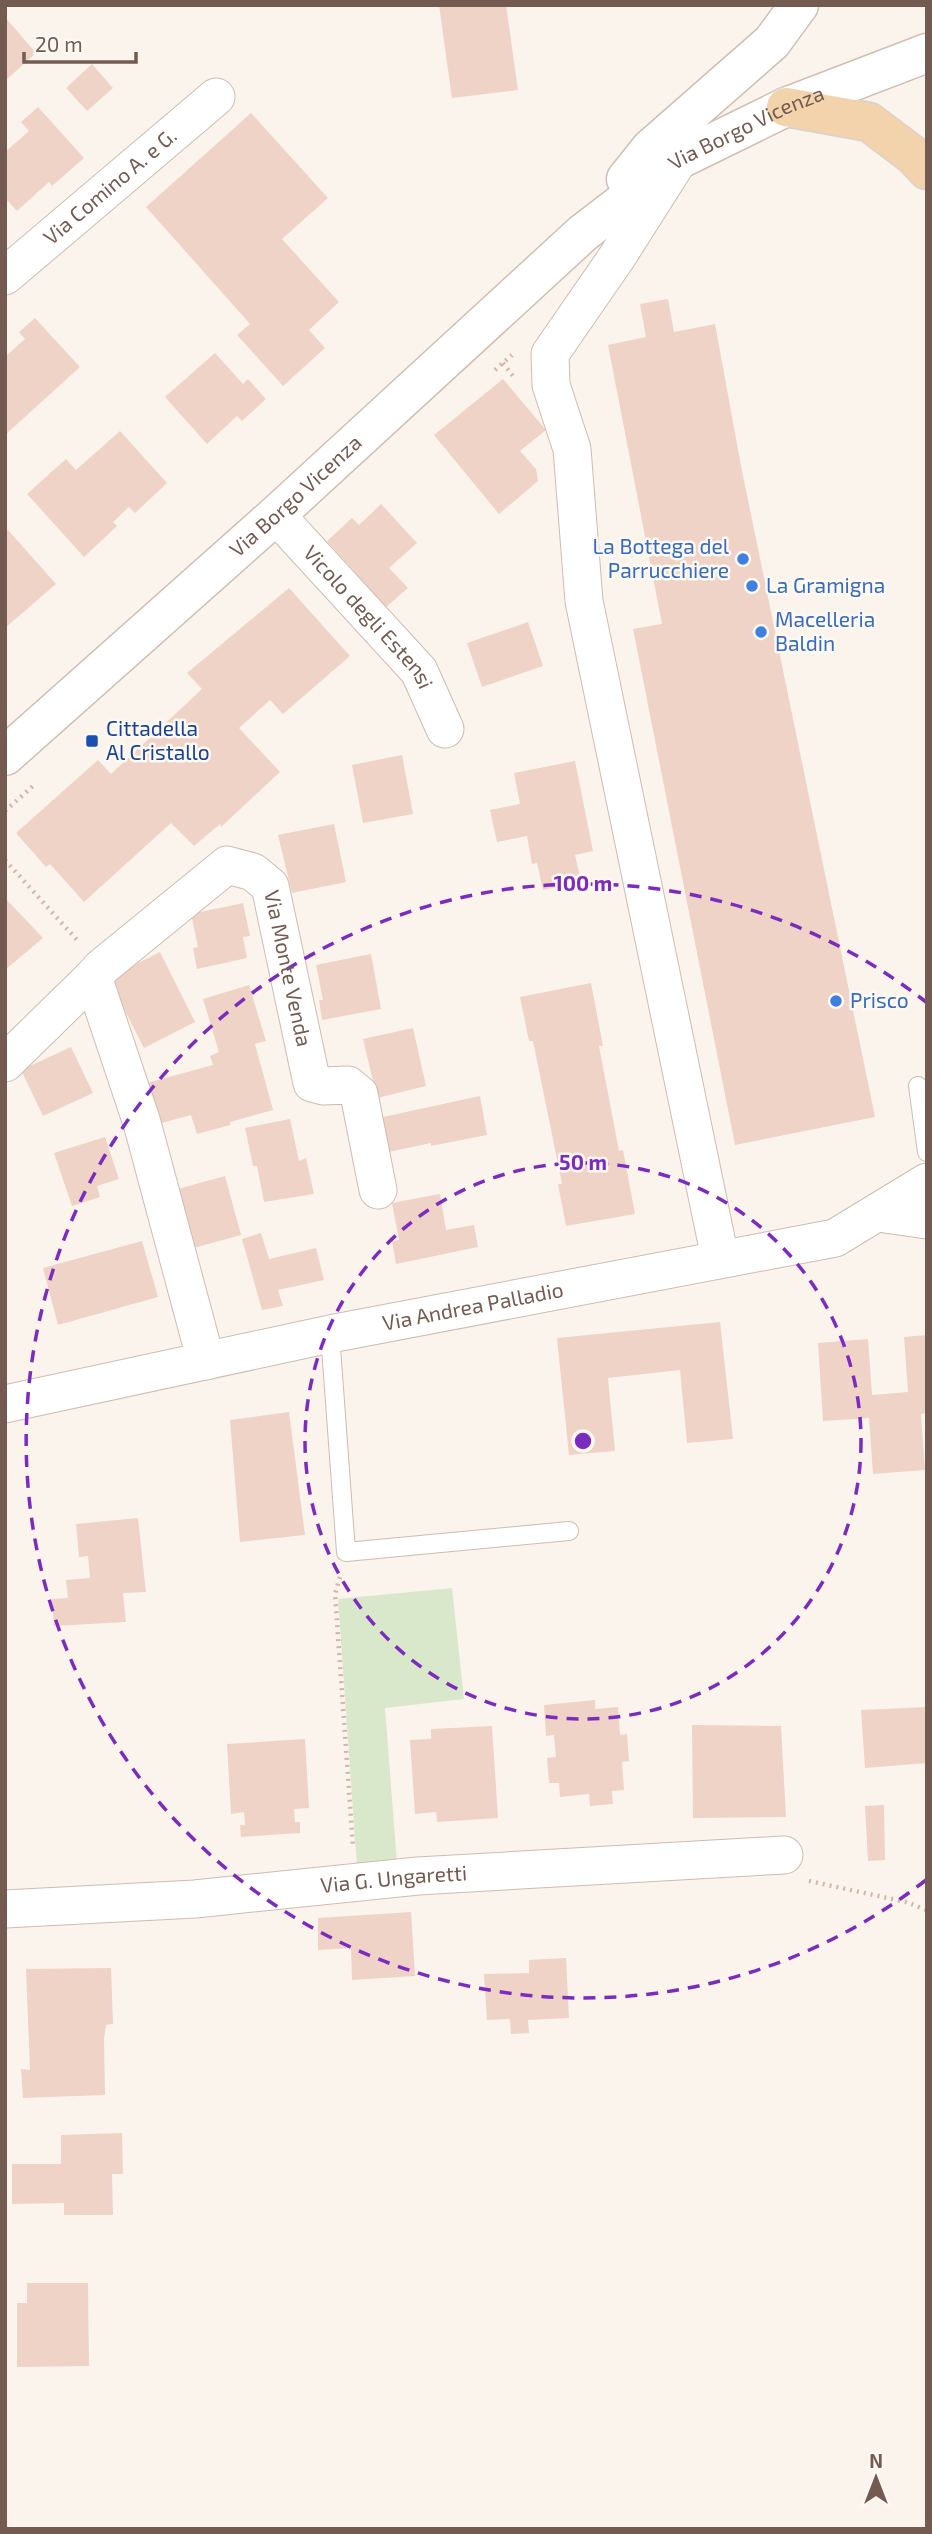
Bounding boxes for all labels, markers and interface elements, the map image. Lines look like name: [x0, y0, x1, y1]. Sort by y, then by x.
scale bar: [24, 21, 136, 65]
text: 20 m: [35, 31, 83, 56]
street label: Via Borgo Vicenza: [662, 80, 827, 174]
street label: Via Comino A. e G.: [38, 122, 181, 249]
street label: Via Borgo Vicenza: [224, 429, 366, 561]
place label: La Bottega del Parrucchiere: [592, 533, 730, 582]
street label: Vicolo degli Estensi: [299, 539, 439, 692]
marker: La Bottega del Parrucchiere: [735, 551, 751, 567]
place label: La Gramigna: [766, 572, 885, 597]
marker: La Gramigna: [744, 578, 760, 594]
place label: Macelleria Baldin: [775, 606, 875, 655]
marker: Macelleria Baldin: [753, 624, 769, 640]
place label: Cittadella Al Cristallo: [106, 715, 210, 764]
marker: Cittadella Al Cristallo: [84, 733, 100, 749]
text: 100 m: [554, 870, 612, 895]
street label: Via Monte Venda: [260, 888, 318, 1049]
place label: Prisco: [850, 987, 909, 1012]
marker: Prisco: [828, 993, 844, 1009]
text: 50 m: [559, 1149, 607, 1174]
street label: Via Andrea Palladio: [380, 1276, 565, 1335]
centre of rings: [571, 1429, 595, 1453]
street label: Via G. Ungaretti: [319, 1859, 468, 1897]
north arrow: [841, 2443, 911, 2513]
text: N: [869, 2449, 883, 2472]

